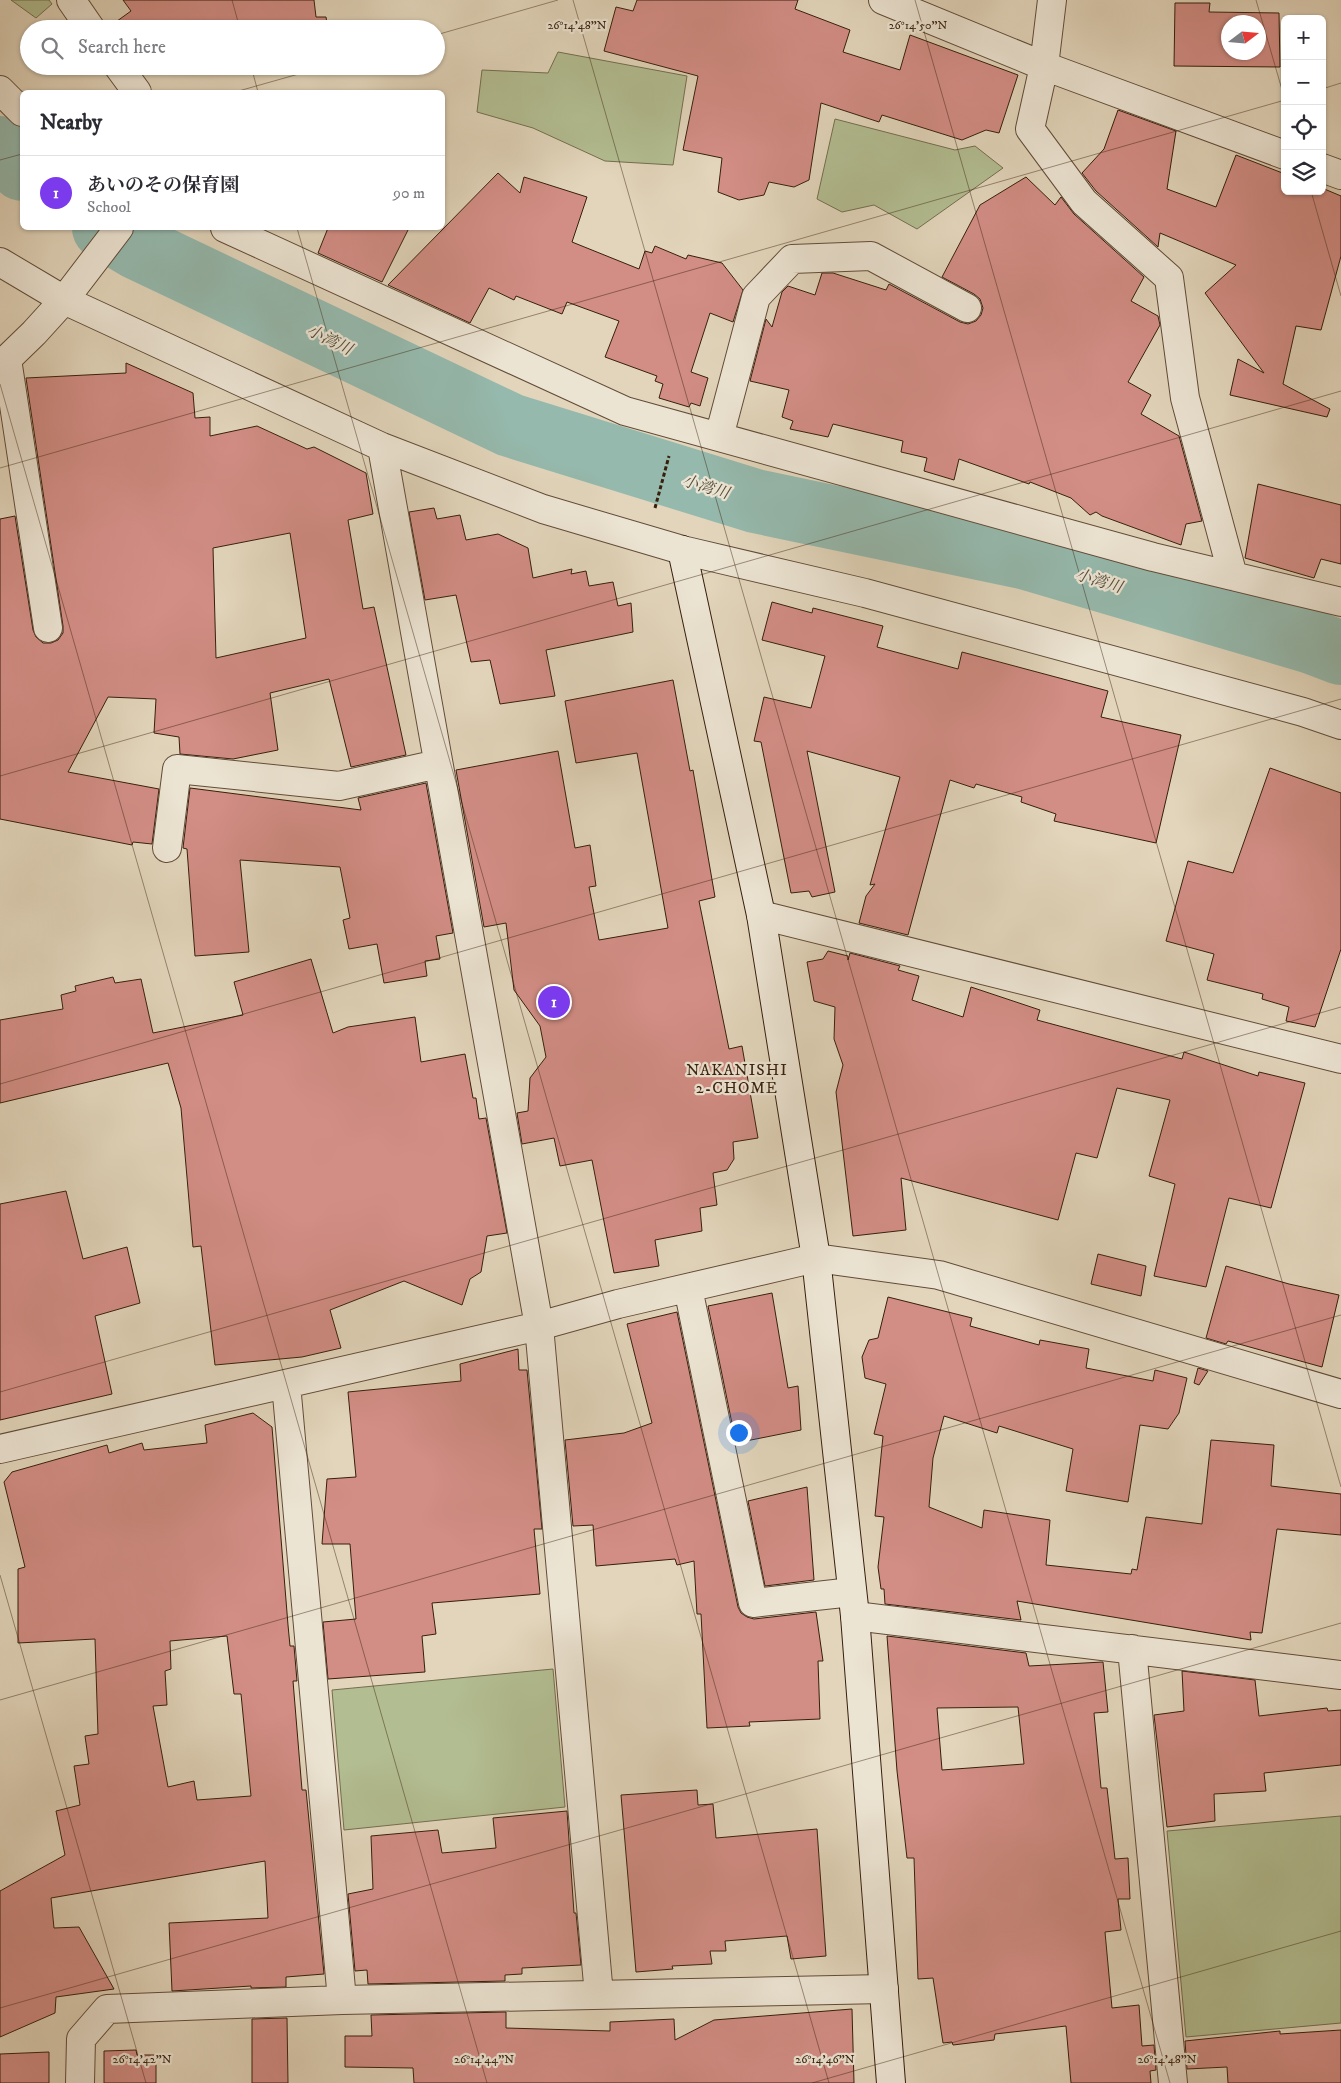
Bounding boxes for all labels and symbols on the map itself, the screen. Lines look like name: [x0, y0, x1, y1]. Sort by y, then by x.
north arrow: [1221, 15, 1266, 60]
text: 26°14'48"N: [547, 18, 607, 33]
text: 26°14'50"N: [889, 18, 947, 33]
water label: 小湾川: [304, 320, 357, 360]
water label: 小湾川: [680, 470, 733, 504]
water label: 小湾川: [1073, 564, 1126, 598]
pin: 1: [538, 983, 570, 1021]
district label: NAKANISHI 2-CHOME: [686, 1060, 788, 1098]
your location: [726, 1420, 752, 1446]
text: 26°14'42"N: [113, 2052, 172, 2067]
text: 26°14'44"N: [454, 2052, 514, 2067]
text: 26°14'46"N: [795, 2052, 855, 2067]
text: 26°14'48"N: [1137, 2052, 1197, 2067]

